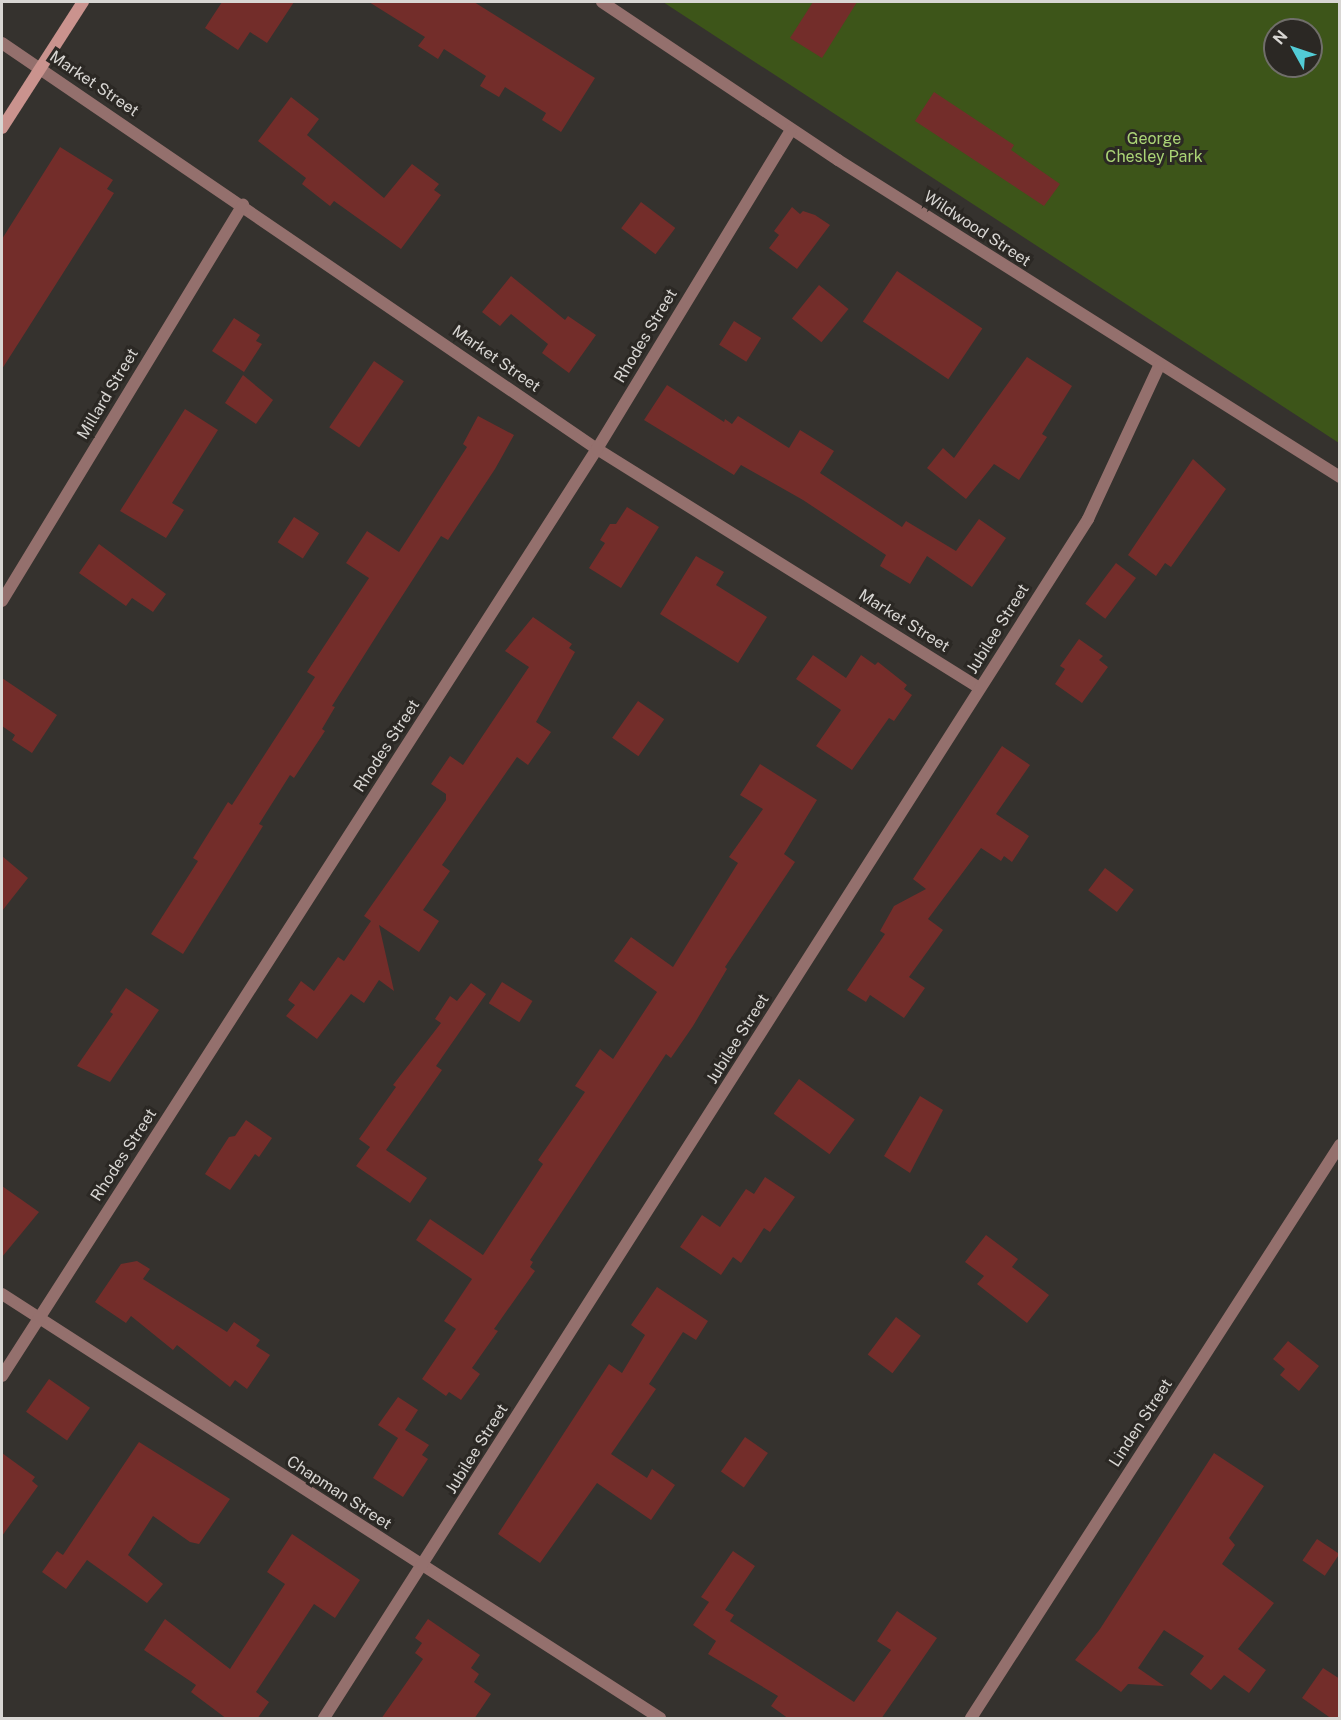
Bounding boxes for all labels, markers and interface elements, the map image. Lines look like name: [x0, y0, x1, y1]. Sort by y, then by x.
north arrow: [1263, 18, 1323, 78]
text: N: [1269, 26, 1292, 48]
street label: Market Street: [46, 47, 142, 121]
park label: George Chesley Park: [1105, 129, 1203, 167]
street label: Wildwood Street: [920, 187, 1034, 271]
street label: Rhodes Street: [610, 286, 682, 386]
street label: Market Street: [448, 321, 544, 397]
street label: Millard Street: [73, 345, 143, 443]
street label: Jubilee Street: [963, 580, 1033, 678]
street label: Market Street: [855, 585, 953, 657]
street label: Rhodes Street: [350, 696, 424, 796]
street label: Jubilee Street: [703, 990, 773, 1088]
street label: Rhodes Street: [87, 1105, 161, 1205]
street label: Linden Street: [1105, 1375, 1177, 1471]
street label: Jubilee Street: [442, 1400, 512, 1498]
street label: Chapman Street: [283, 1452, 395, 1534]

